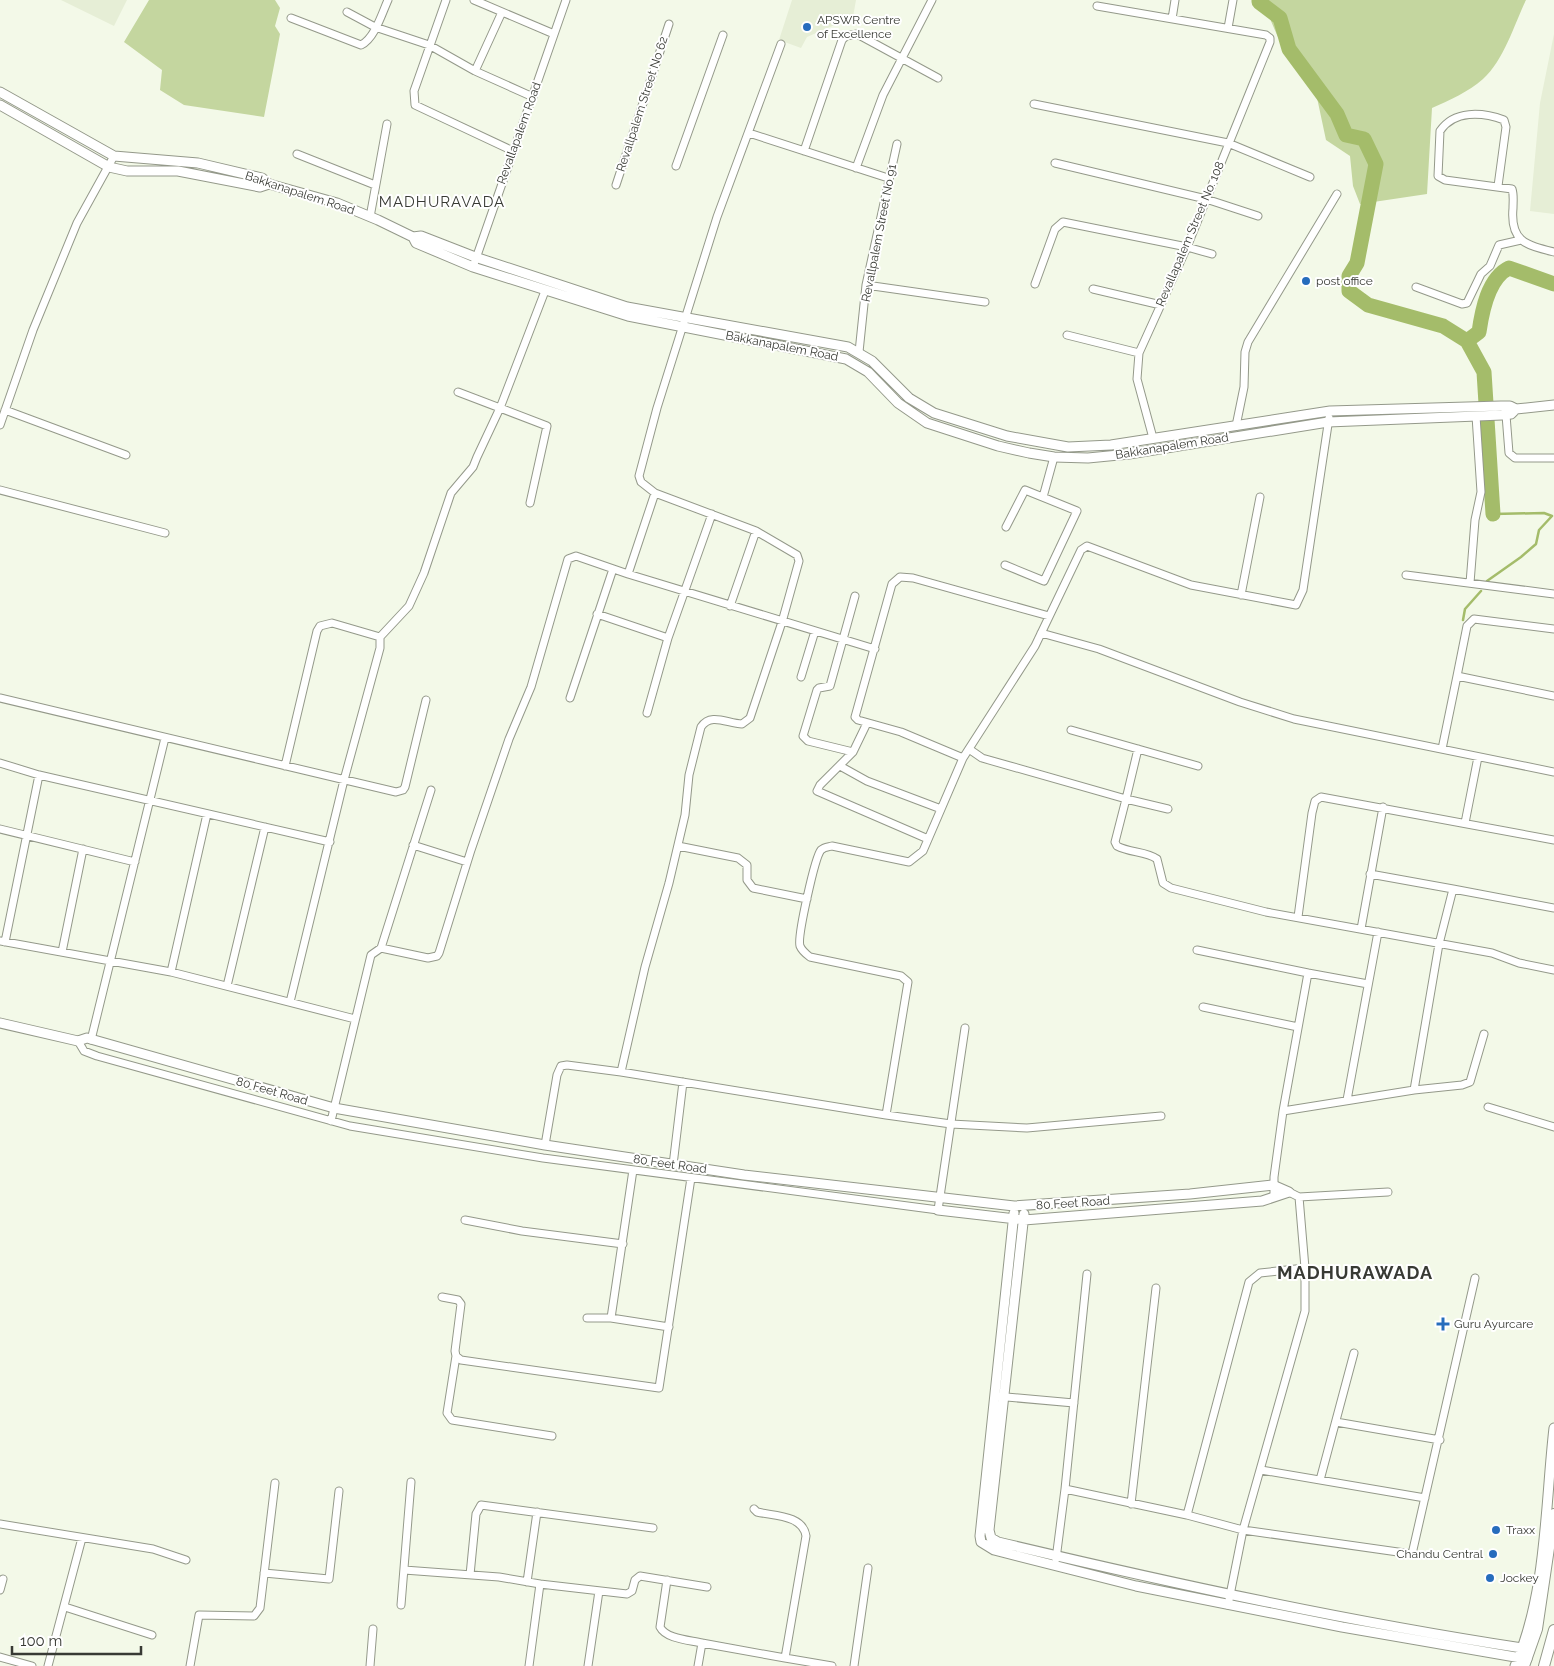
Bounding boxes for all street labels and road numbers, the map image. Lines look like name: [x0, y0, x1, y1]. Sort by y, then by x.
street label: Revallpalem Street No 62: [614, 35, 670, 173]
street label: Revallapalem Road: [494, 80, 544, 186]
street label: Revallapalem Street No. 108: [1153, 159, 1227, 309]
street label: Revallpalem Street No 91: [859, 163, 899, 303]
street label: Bakkanapalem Road: [243, 169, 357, 217]
street label: Bakkanapalem Road: [724, 328, 840, 364]
street label: Bakkanapalem Road: [1114, 430, 1230, 462]
street label: 80 Feet Road: [234, 1074, 310, 1108]
street label: 80 Feet Road: [632, 1152, 708, 1176]
street label: 80 Feet Road: [1036, 1193, 1110, 1213]

